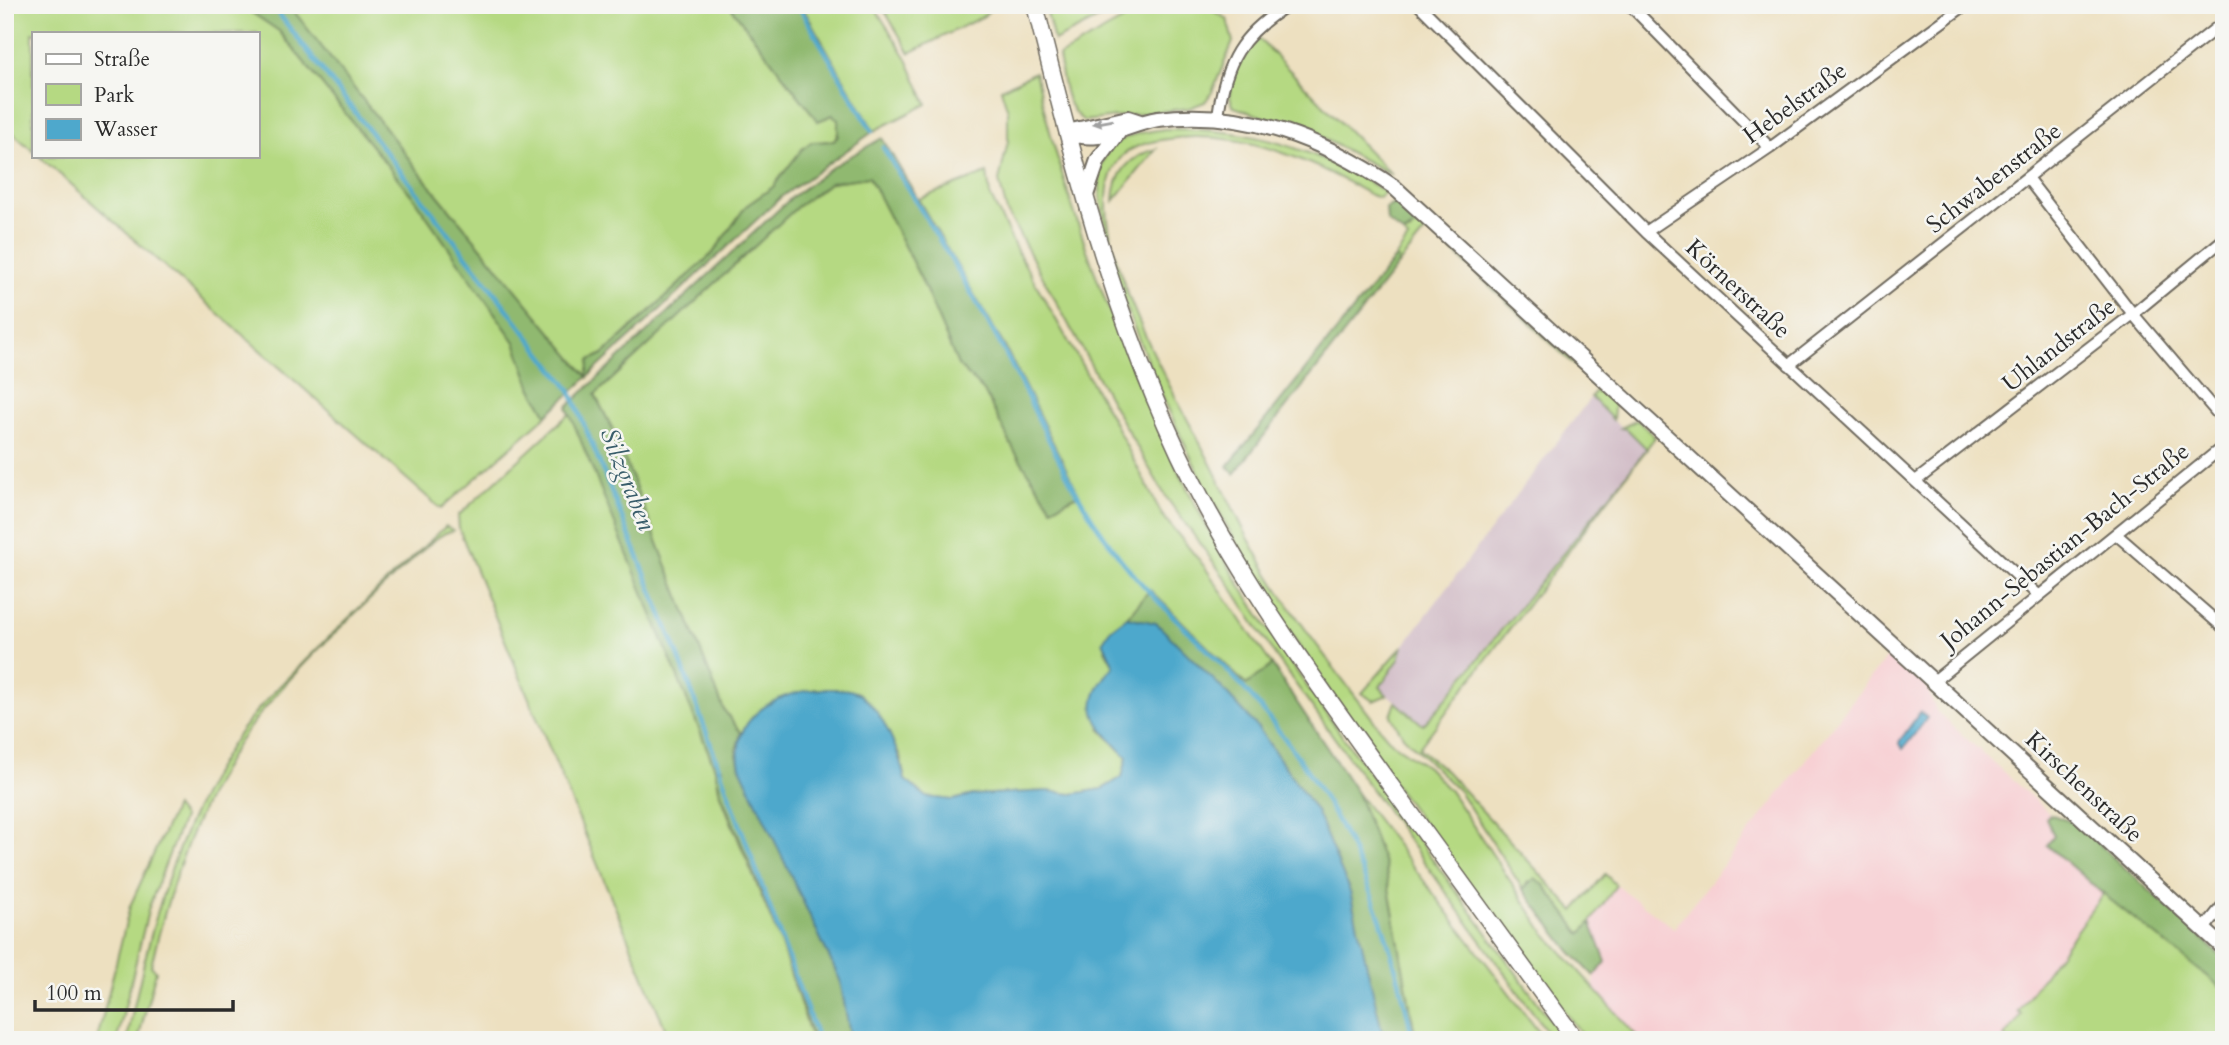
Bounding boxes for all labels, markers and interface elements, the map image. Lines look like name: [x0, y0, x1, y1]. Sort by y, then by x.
legend: [32, 32, 259, 158]
text: Straße: [94, 45, 150, 74]
street label: Hebelstraße: [1736, 54, 1854, 152]
text: Park: [94, 81, 135, 110]
text: Wasser: [93, 115, 158, 144]
street label: Schwabenstraße: [1920, 115, 2068, 241]
one-way arrow: [1092, 117, 1114, 128]
street label: Körnerstraße: [1678, 232, 1798, 346]
street label: Uhlandstraße: [1995, 290, 2123, 400]
water label: Silzgraben: [592, 422, 665, 536]
street label: Johann-Sebastian-Bach-Straße: [1931, 435, 2196, 659]
street label: Kirschenstraße: [2018, 724, 2150, 850]
scale bar: [35, 968, 233, 1012]
text: 100 m: [46, 979, 102, 1008]

